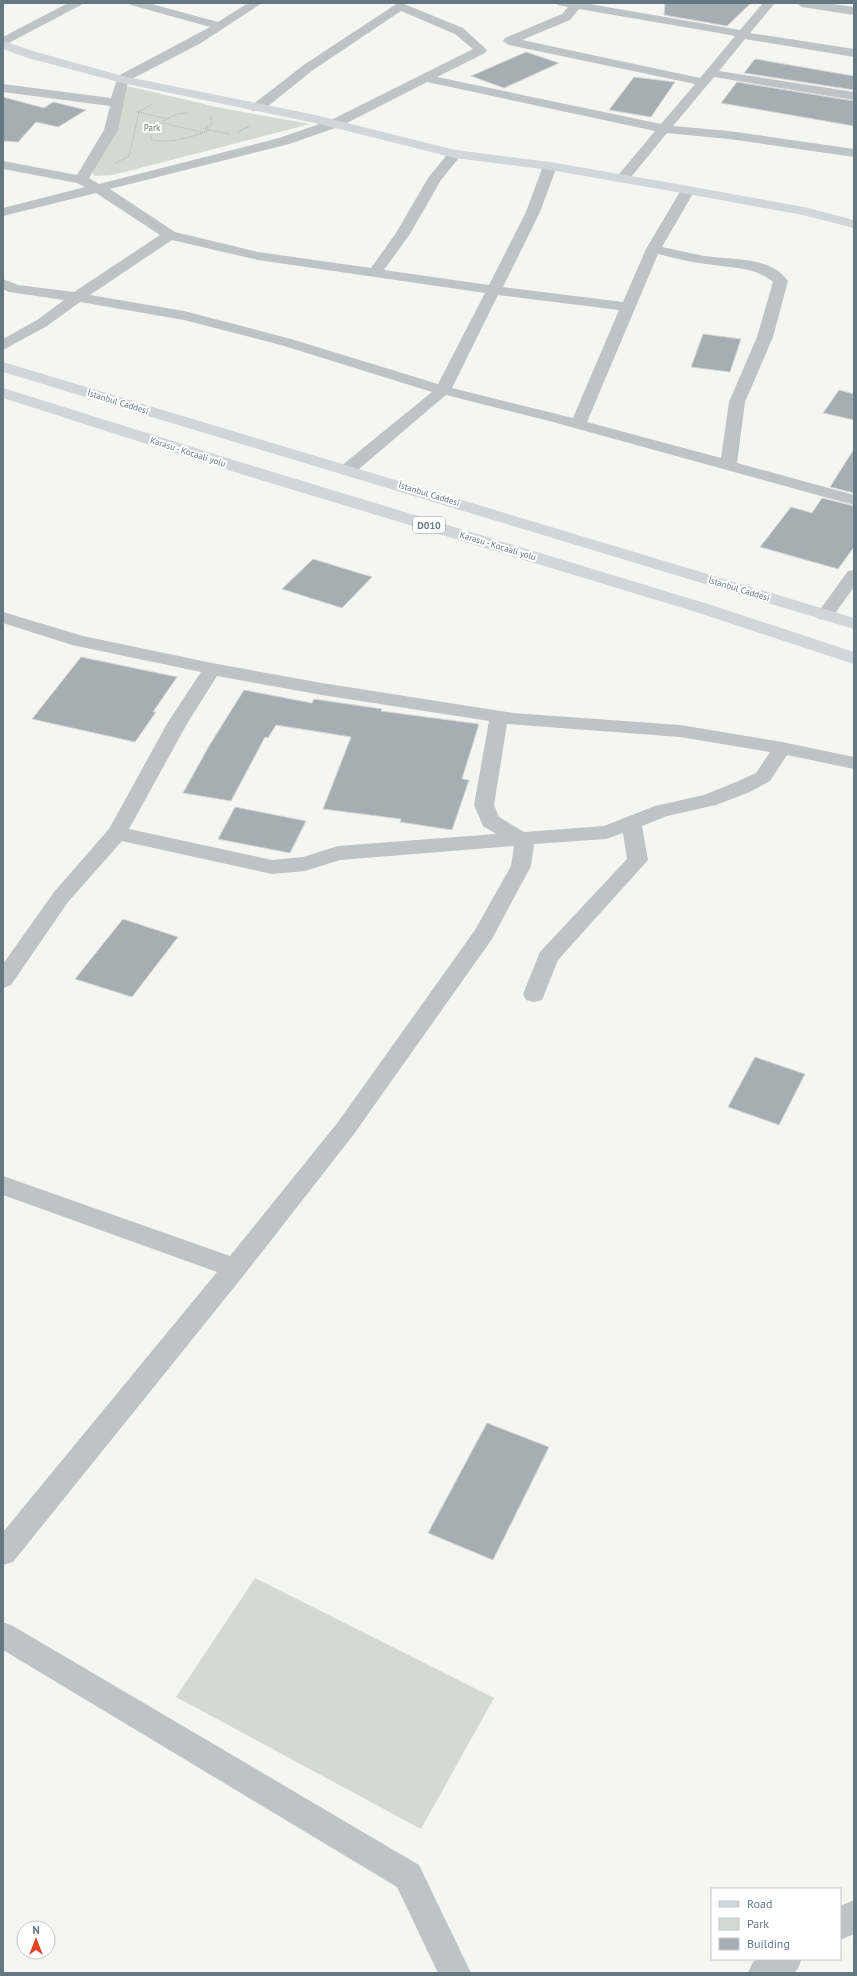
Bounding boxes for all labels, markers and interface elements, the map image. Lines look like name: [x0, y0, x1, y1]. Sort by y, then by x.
park label: Park: [144, 122, 161, 133]
street label: İstanbul Caddesi: [86, 387, 150, 416]
street label: Karasu - Kocaali yolu: [149, 434, 228, 469]
street label: İstanbul Caddesi: [397, 479, 461, 508]
road number: D010: [413, 517, 445, 533]
street label: Karasu - Kocaali yolu: [459, 529, 538, 562]
street label: İstanbul Caddesi: [707, 574, 771, 603]
legend: [711, 1888, 841, 1960]
text: Road: [747, 1896, 772, 1911]
text: Park: [747, 1916, 769, 1931]
north arrow: [16, 1920, 56, 1960]
text: N: [32, 1923, 40, 1937]
text: Building: [747, 1936, 790, 1951]

